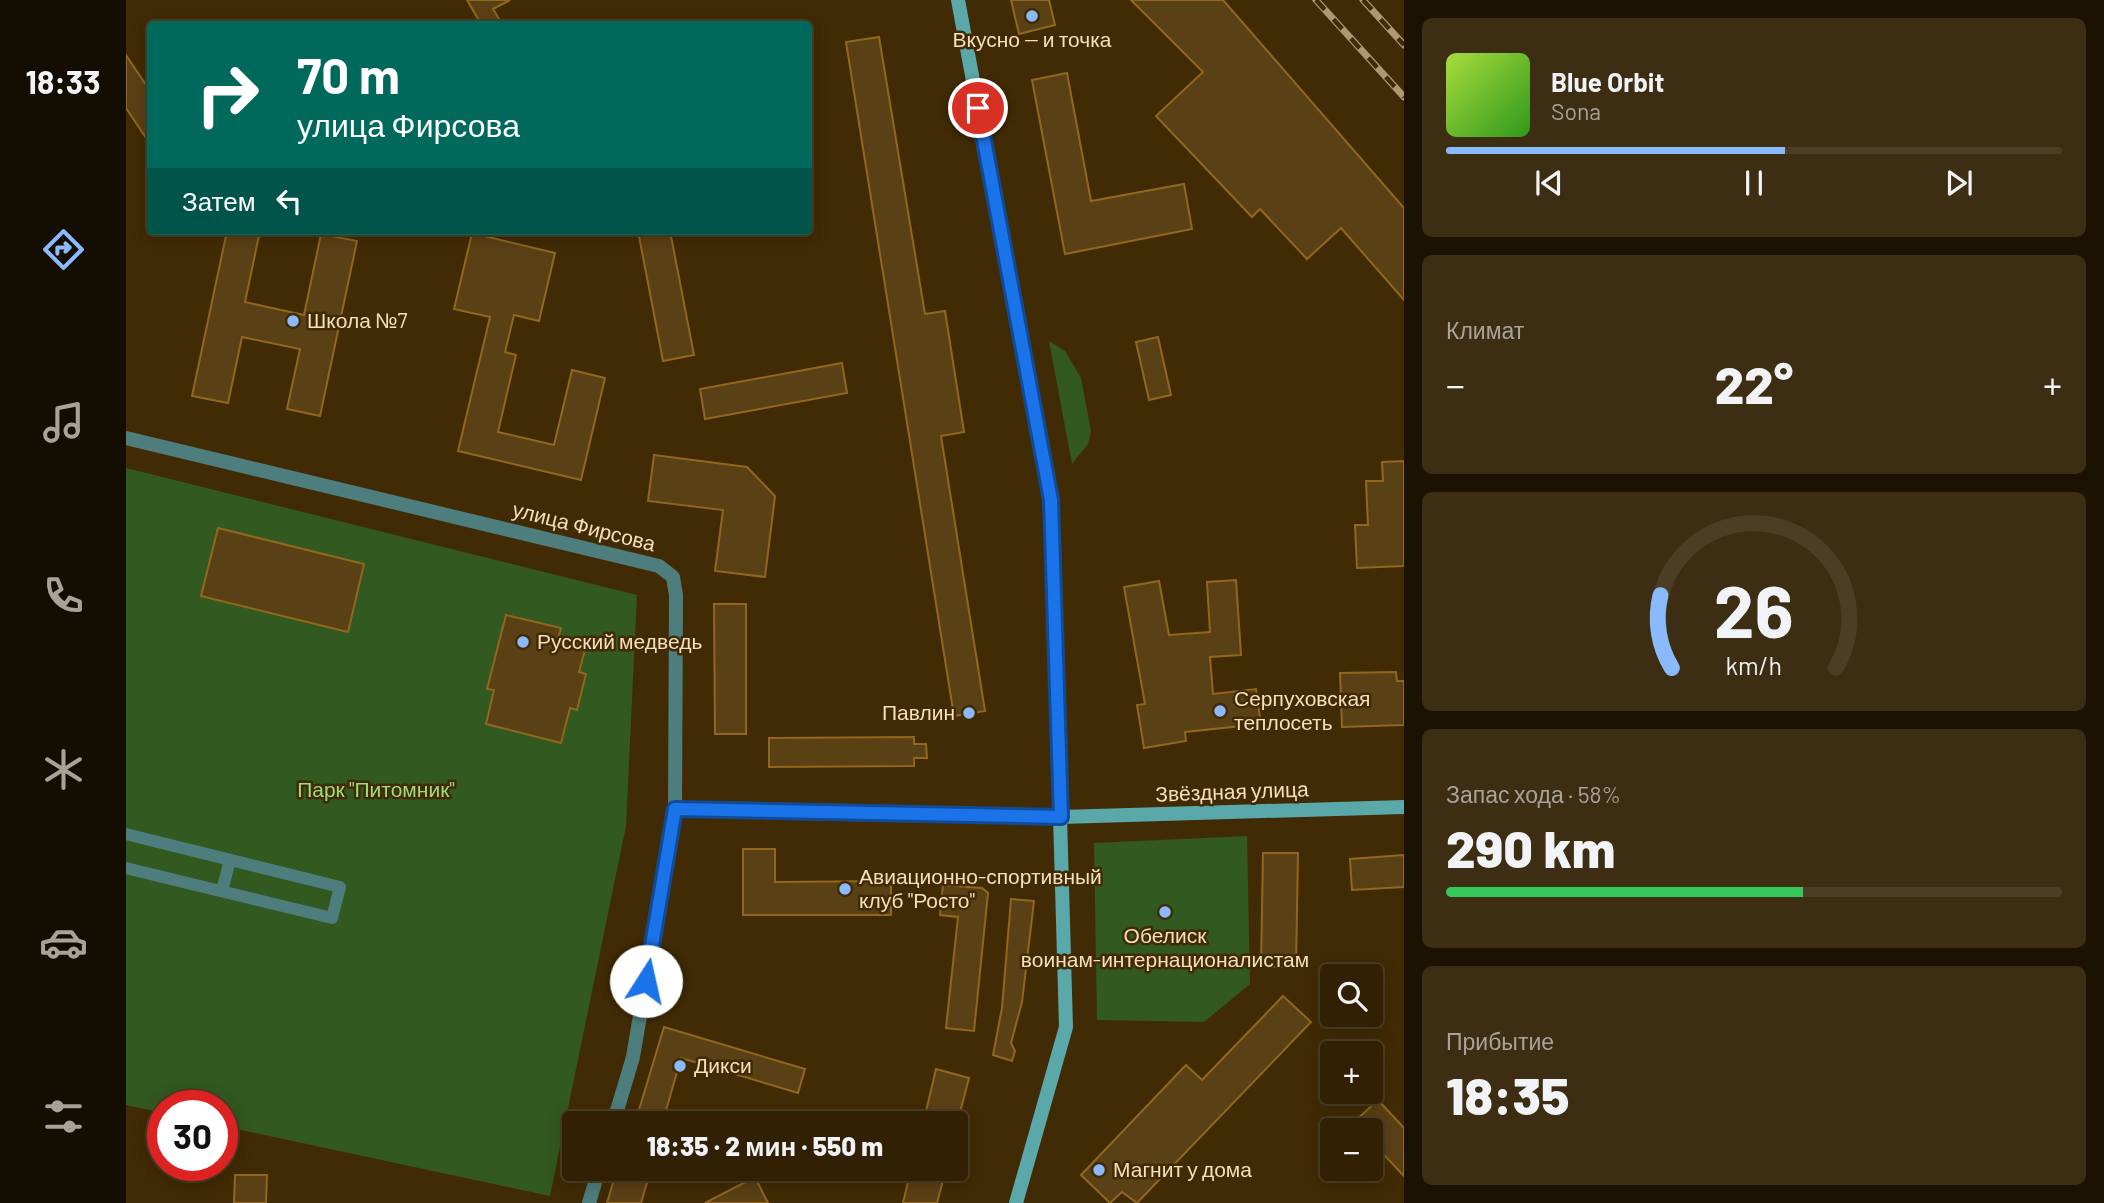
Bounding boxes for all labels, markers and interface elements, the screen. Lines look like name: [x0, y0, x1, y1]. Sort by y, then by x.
marker: Вкусно — и точка: [1024, 8, 1040, 24]
place label: Вкусно — и точка: [952, 26, 1112, 51]
text: 70 m: [297, 45, 400, 104]
icon: right: [182, 49, 273, 140]
text: 18:33: [26, 62, 100, 100]
text: Blue Orbit: [1551, 66, 1664, 97]
pin: [948, 78, 1008, 138]
icon: arrive: [959, 89, 997, 127]
text: Sona: [1551, 97, 1601, 125]
text: улица Фирсова: [297, 105, 520, 143]
icon: previous: [1530, 164, 1568, 202]
icon: pause: [1735, 164, 1773, 202]
icon: next: [1940, 164, 1978, 202]
icon: left: [270, 182, 308, 220]
text: Затем: [182, 185, 256, 216]
icon: directions: [39, 225, 88, 274]
place label: Школа №7: [307, 307, 408, 332]
marker: Школа №7: [285, 313, 301, 329]
text: Климат: [1446, 316, 1524, 344]
text: 22°: [1715, 352, 1793, 414]
text: −: [1446, 361, 1465, 407]
text: +: [2043, 361, 2062, 407]
icon: music: [39, 398, 88, 447]
street label: улица Фирсова: [510, 496, 659, 555]
text: 26: [1714, 565, 1794, 653]
icon: phone: [39, 571, 88, 620]
place label: Русский медведь: [537, 628, 702, 653]
marker: Русский медведь: [515, 634, 531, 650]
text: km/h: [1726, 649, 1782, 679]
place label: Серпуховская теплосеть: [1234, 685, 1370, 734]
place label: Павлин: [882, 699, 955, 724]
marker: Серпуховская теплосеть: [1212, 703, 1228, 719]
marker: Павлин: [961, 705, 977, 721]
icon: climate: [39, 745, 88, 794]
street label: Звёздная улица: [1155, 775, 1309, 806]
park label: Парк "Питомник": [297, 776, 455, 801]
text: Запас хода · 58%: [1446, 780, 1621, 808]
text: 290 km: [1446, 816, 1615, 878]
place label: Авиационно-спортивный клуб "Росто": [859, 863, 1102, 912]
marker: Авиационно-спортивный клуб "Росто": [837, 881, 853, 897]
marker: Обелиск воинам-интернационалистам: [1157, 904, 1173, 920]
icon: car: [39, 918, 88, 967]
place label: Обелиск воинам-интернационалистам: [1021, 922, 1309, 971]
position arrow: [609, 944, 683, 1018]
map controls: [1320, 964, 1383, 1181]
button: search: [1320, 964, 1383, 1027]
text: Прибытие: [1446, 1027, 1554, 1055]
button: +: [1320, 1041, 1383, 1104]
place label: Дикси: [694, 1052, 752, 1077]
marker: Дикси: [672, 1058, 688, 1074]
text: 18:35: [1446, 1063, 1569, 1125]
speed limit sign: 30: [147, 1090, 238, 1181]
icon: filters: [39, 1092, 88, 1141]
button: −: [1320, 1118, 1383, 1181]
text: 18:35 · 2 мин · 550 m: [647, 1130, 883, 1161]
place label: Магнит у дома: [1113, 1156, 1252, 1181]
marker: Магнит у дома: [1091, 1162, 1107, 1178]

